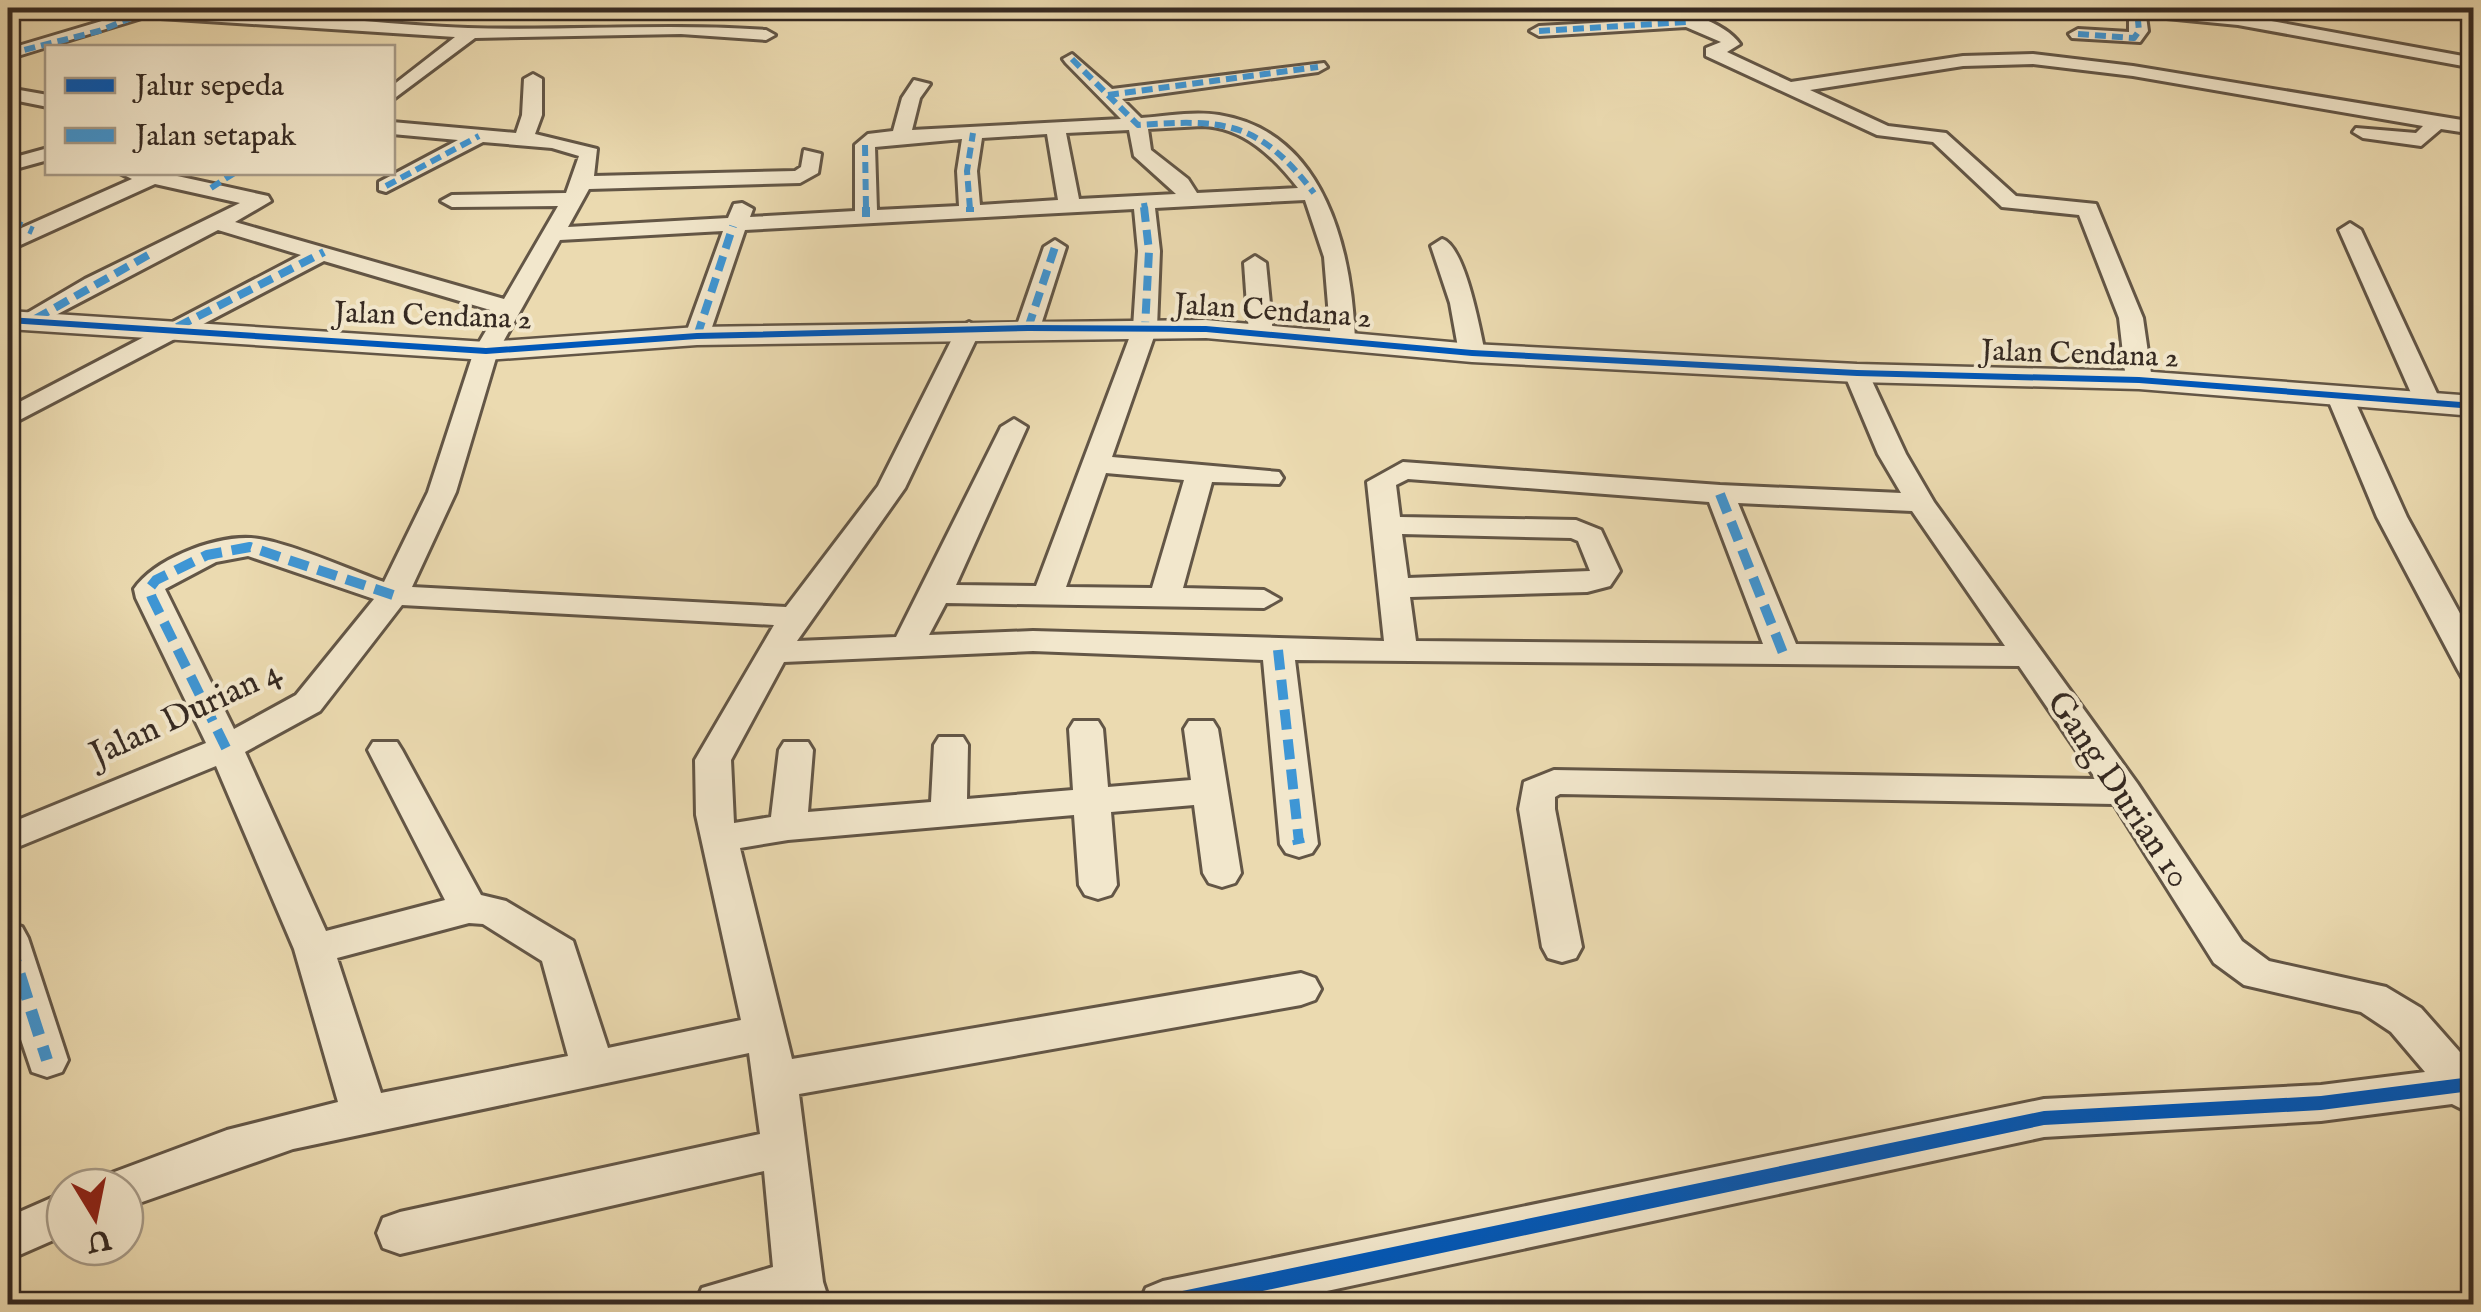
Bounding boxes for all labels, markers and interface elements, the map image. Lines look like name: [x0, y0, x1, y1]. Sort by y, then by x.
legend: [45, 45, 395, 175]
text: Jalur sepeda: [132, 68, 284, 106]
text: Jalan setapak: [132, 118, 297, 156]
street label: Jalan Cendana 2: [1170, 286, 1373, 338]
street label: Jalan Cendana 2: [330, 294, 533, 339]
street label: Jalan Cendana 2: [1977, 332, 2180, 377]
street label: Jalan Durian 4: [79, 650, 289, 780]
street label: Gang Durian 10: [2036, 683, 2200, 897]
north arrow: [45, 1167, 145, 1267]
text: U: [83, 1220, 114, 1259]

